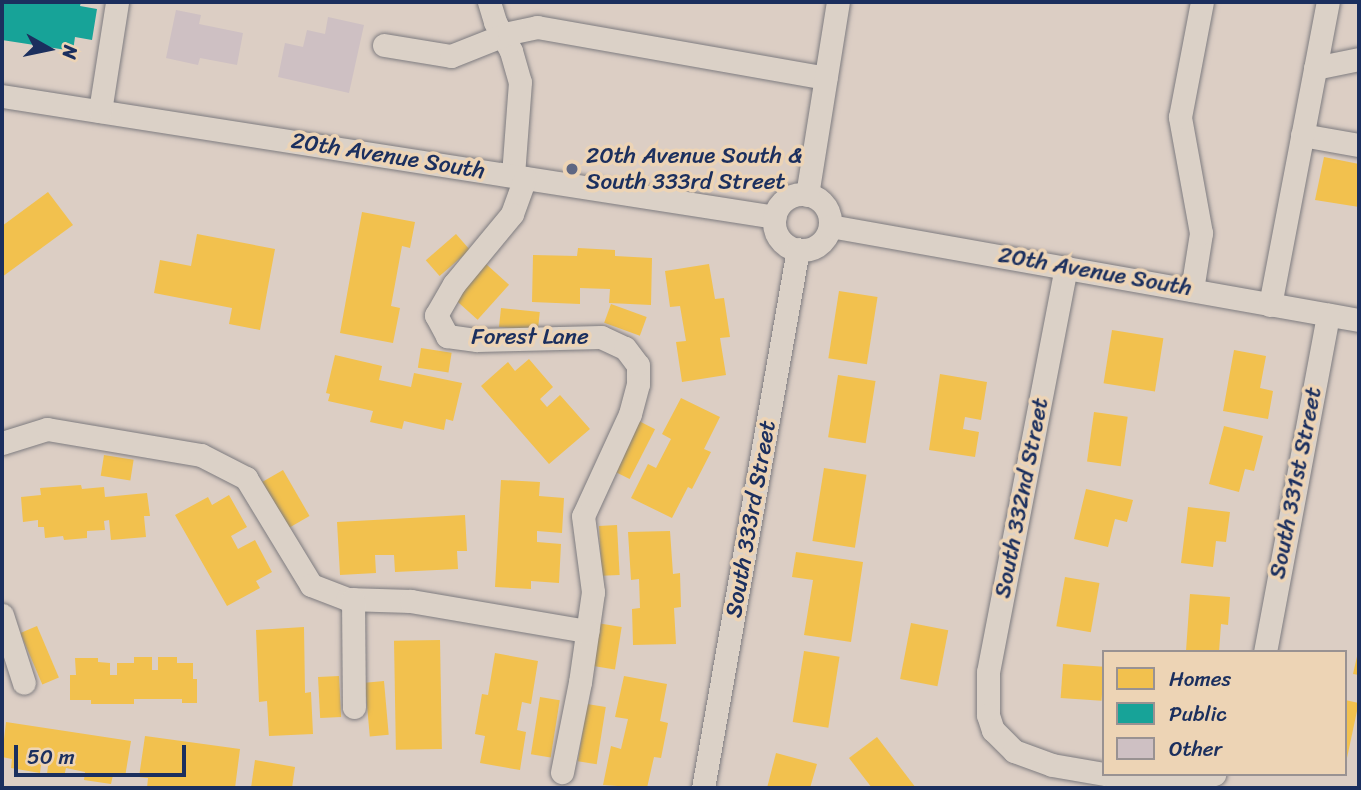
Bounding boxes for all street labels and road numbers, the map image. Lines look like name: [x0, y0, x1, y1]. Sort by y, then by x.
street label: 20th Avenue South: [289, 127, 487, 185]
street label: 20th Avenue South: [996, 241, 1194, 303]
street label: Forest Lane: [471, 323, 589, 351]
street label: South 331st Street: [1264, 385, 1328, 581]
street label: South 332nd Street: [989, 396, 1055, 600]
street label: South 333rd Street: [720, 419, 782, 619]

